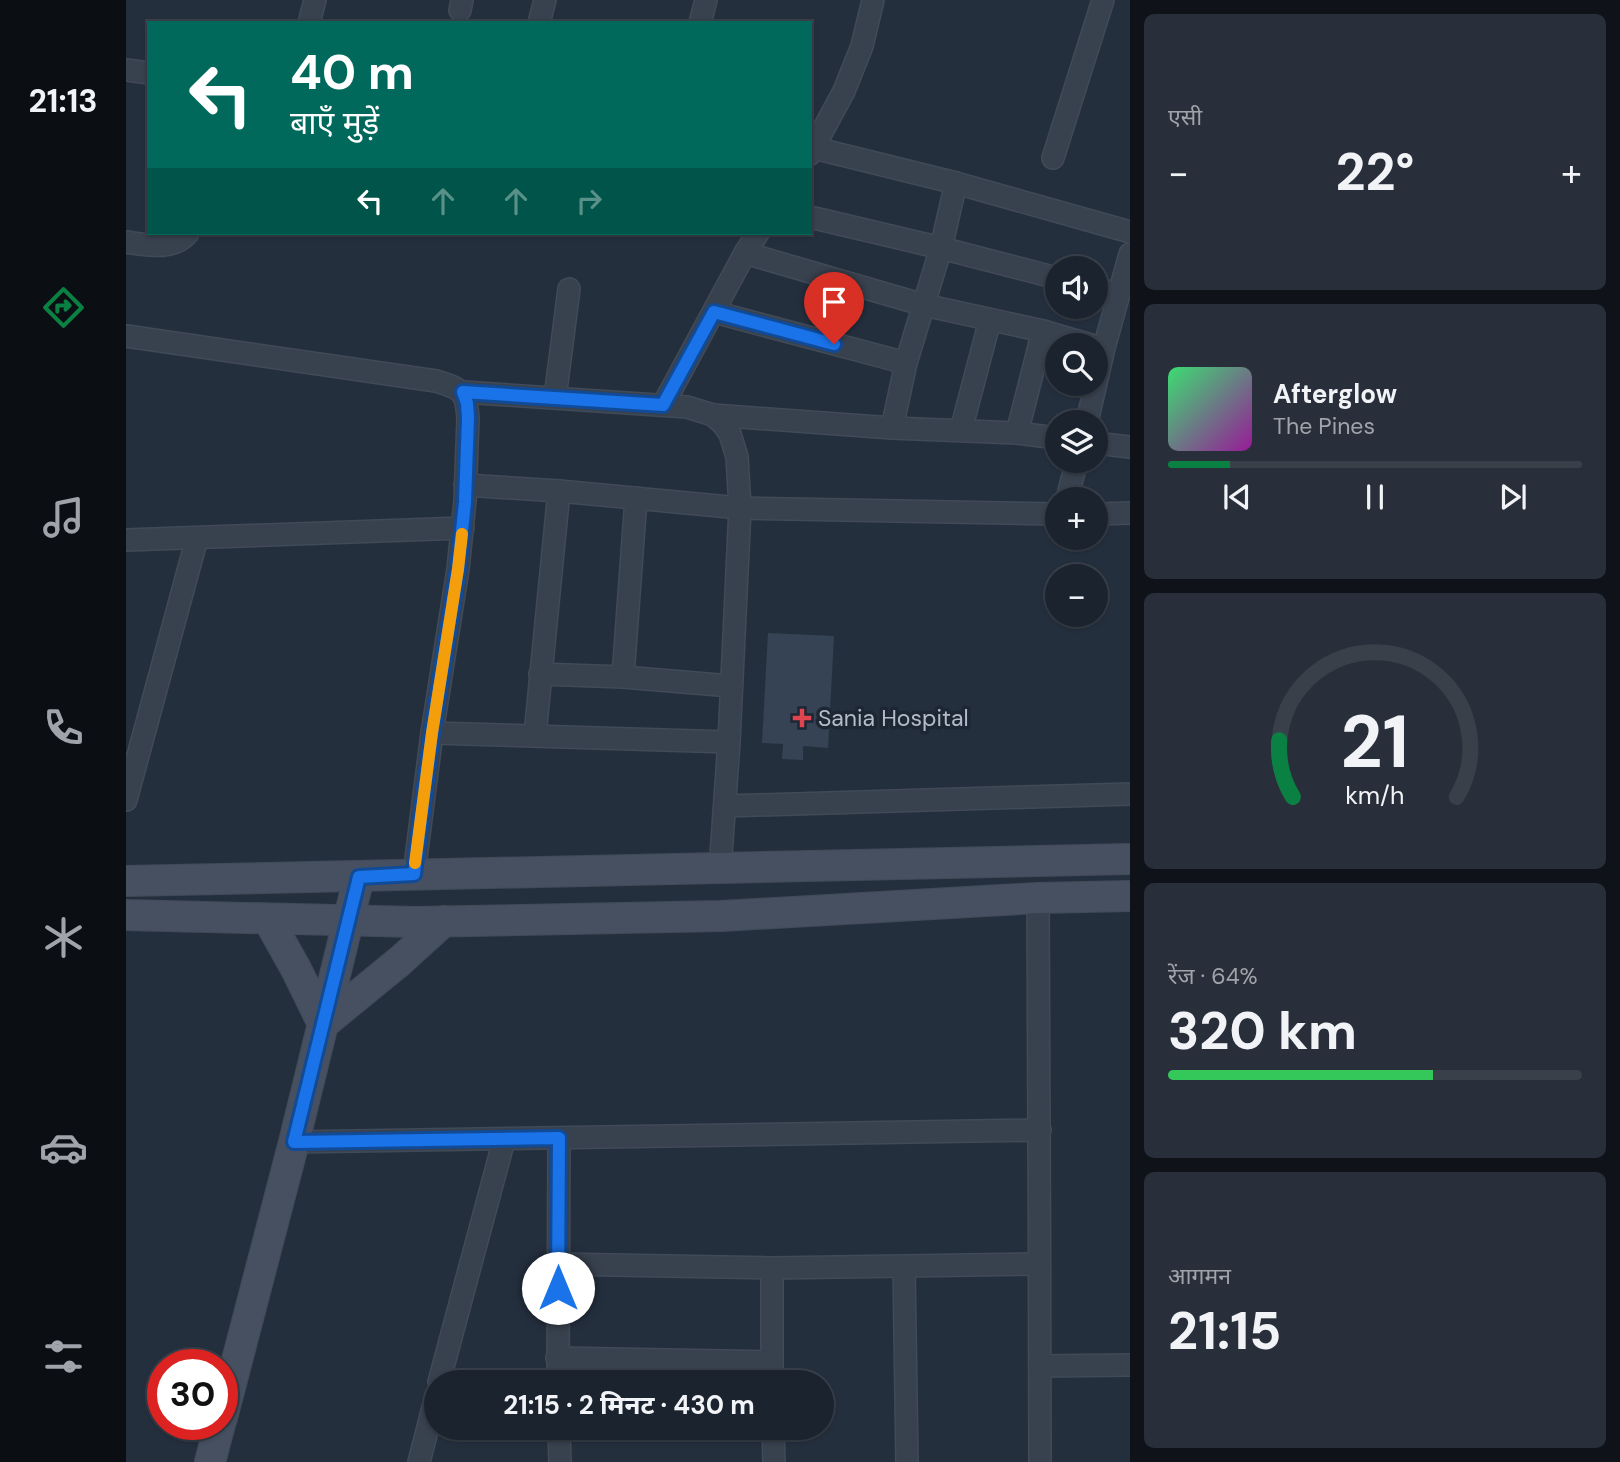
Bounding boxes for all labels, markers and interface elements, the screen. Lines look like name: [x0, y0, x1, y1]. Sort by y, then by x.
text: 40 m: [290, 40, 414, 104]
icon: left: [175, 49, 266, 140]
text: 21:13: [28, 80, 98, 122]
text: बाएँ मुड़ें: [290, 102, 379, 144]
text: एसी: [1168, 102, 1202, 132]
text: 22°: [1336, 138, 1414, 206]
text: −: [1168, 148, 1189, 198]
text: +: [1561, 148, 1582, 198]
icon: left: [351, 182, 389, 220]
icon: ahead: [424, 182, 462, 220]
icon: ahead: [497, 182, 535, 220]
icon: right: [570, 182, 608, 220]
map controls: [1045, 256, 1108, 627]
button: sound: [1045, 256, 1108, 319]
pin: [804, 272, 864, 344]
icon: directions: [39, 283, 88, 332]
icon: arrive: [815, 283, 853, 321]
button: search: [1045, 333, 1108, 396]
text: Afterglow: [1273, 377, 1397, 411]
button: layers: [1045, 410, 1108, 473]
text: The Pines: [1273, 411, 1375, 441]
icon: previous: [1218, 478, 1256, 516]
icon: pause: [1356, 478, 1394, 516]
icon: next: [1494, 478, 1532, 516]
button: +: [1045, 487, 1108, 550]
icon: music: [39, 493, 88, 542]
button: −: [1045, 564, 1108, 627]
text: 21: [1341, 695, 1409, 790]
icon: phone: [39, 703, 88, 752]
place label: Sania Hospital: [818, 703, 969, 733]
marker: Sania Hospital: [792, 708, 812, 728]
text: km/h: [1345, 779, 1405, 812]
icon: climate: [39, 913, 88, 962]
text: रेंज · 64%: [1168, 961, 1258, 991]
text: 320 km: [1168, 997, 1357, 1065]
icon: car: [39, 1123, 88, 1172]
position arrow: [521, 1251, 595, 1325]
text: आगमन: [1168, 1261, 1231, 1291]
text: 21:15: [1168, 1297, 1281, 1365]
icon: filters: [39, 1332, 88, 1381]
speed limit sign: 30: [147, 1349, 238, 1440]
text: 21:15 · 2 मिनट · 430 m: [503, 1388, 755, 1422]

